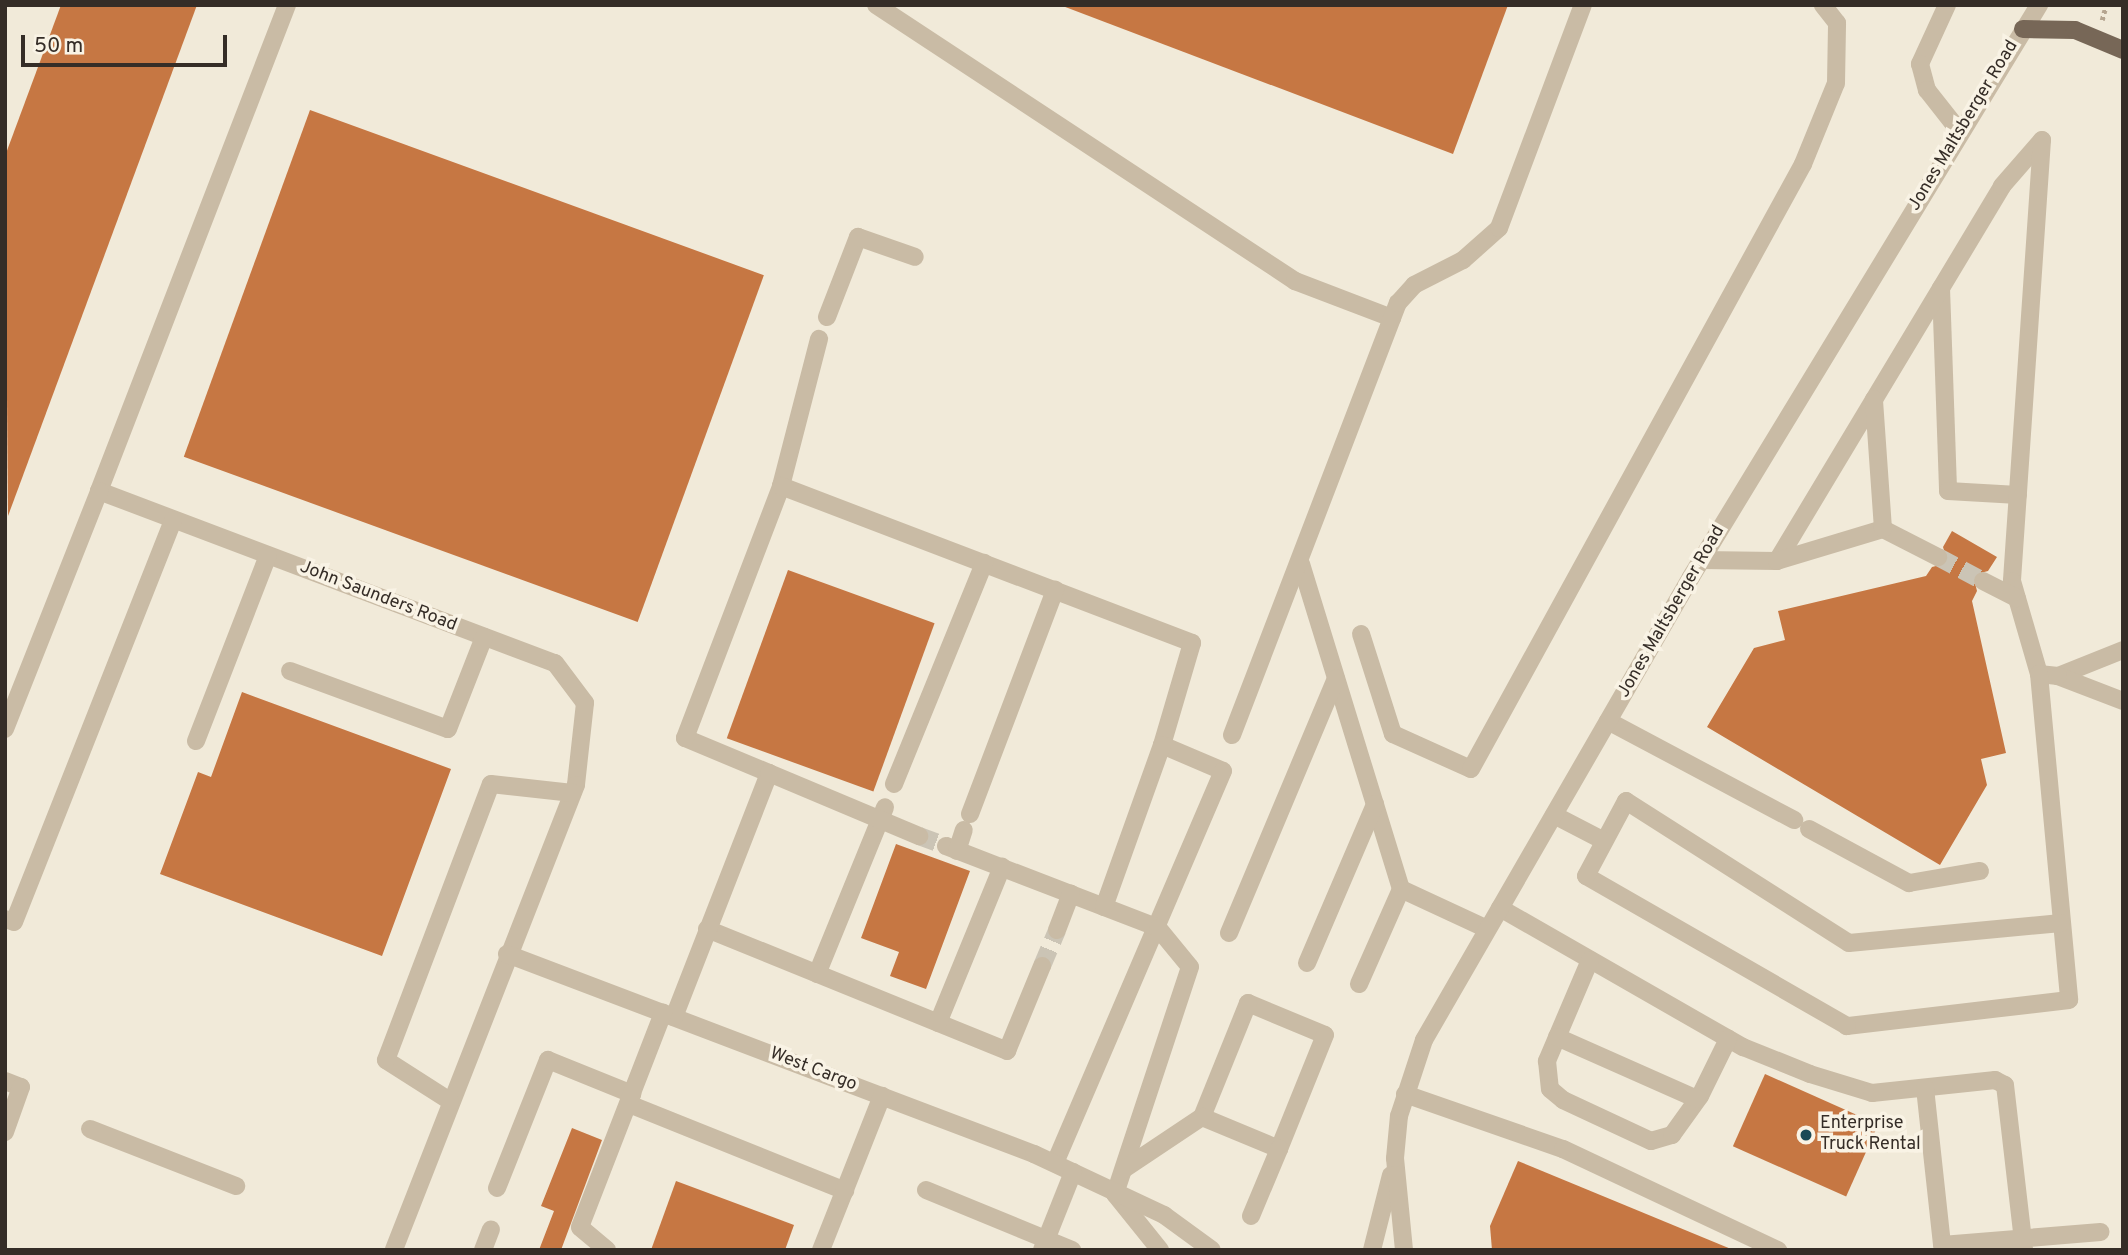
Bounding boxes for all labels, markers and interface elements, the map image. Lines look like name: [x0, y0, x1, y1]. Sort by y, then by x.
scale bar: [24, 21, 231, 65]
text: 50 m: [34, 33, 83, 60]
street label: Jones Maltsberger Road: [1904, 37, 2024, 215]
street label: Jones Maltsberger Road: [1614, 522, 1730, 702]
street label: John Saunders Road: [296, 557, 460, 637]
street label: West Cargo: [766, 1044, 860, 1096]
place label: Enterprise Truck Rental: [1820, 1114, 1921, 1156]
marker: Enterprise Truck Rental: [1798, 1127, 1814, 1143]

